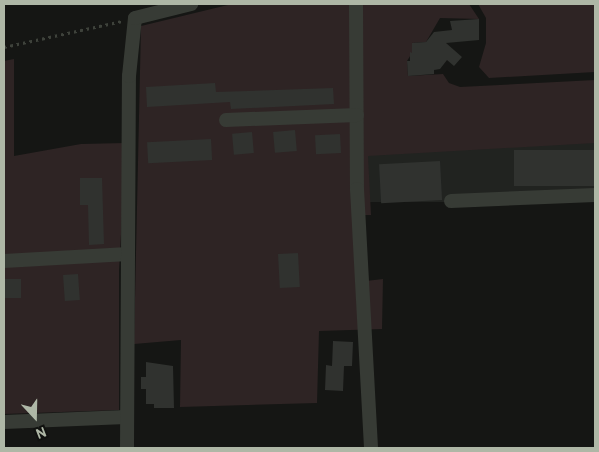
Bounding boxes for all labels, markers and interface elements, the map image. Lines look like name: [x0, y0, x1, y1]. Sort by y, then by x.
north arrow: [10, 392, 60, 442]
text: N: [33, 422, 48, 441]

